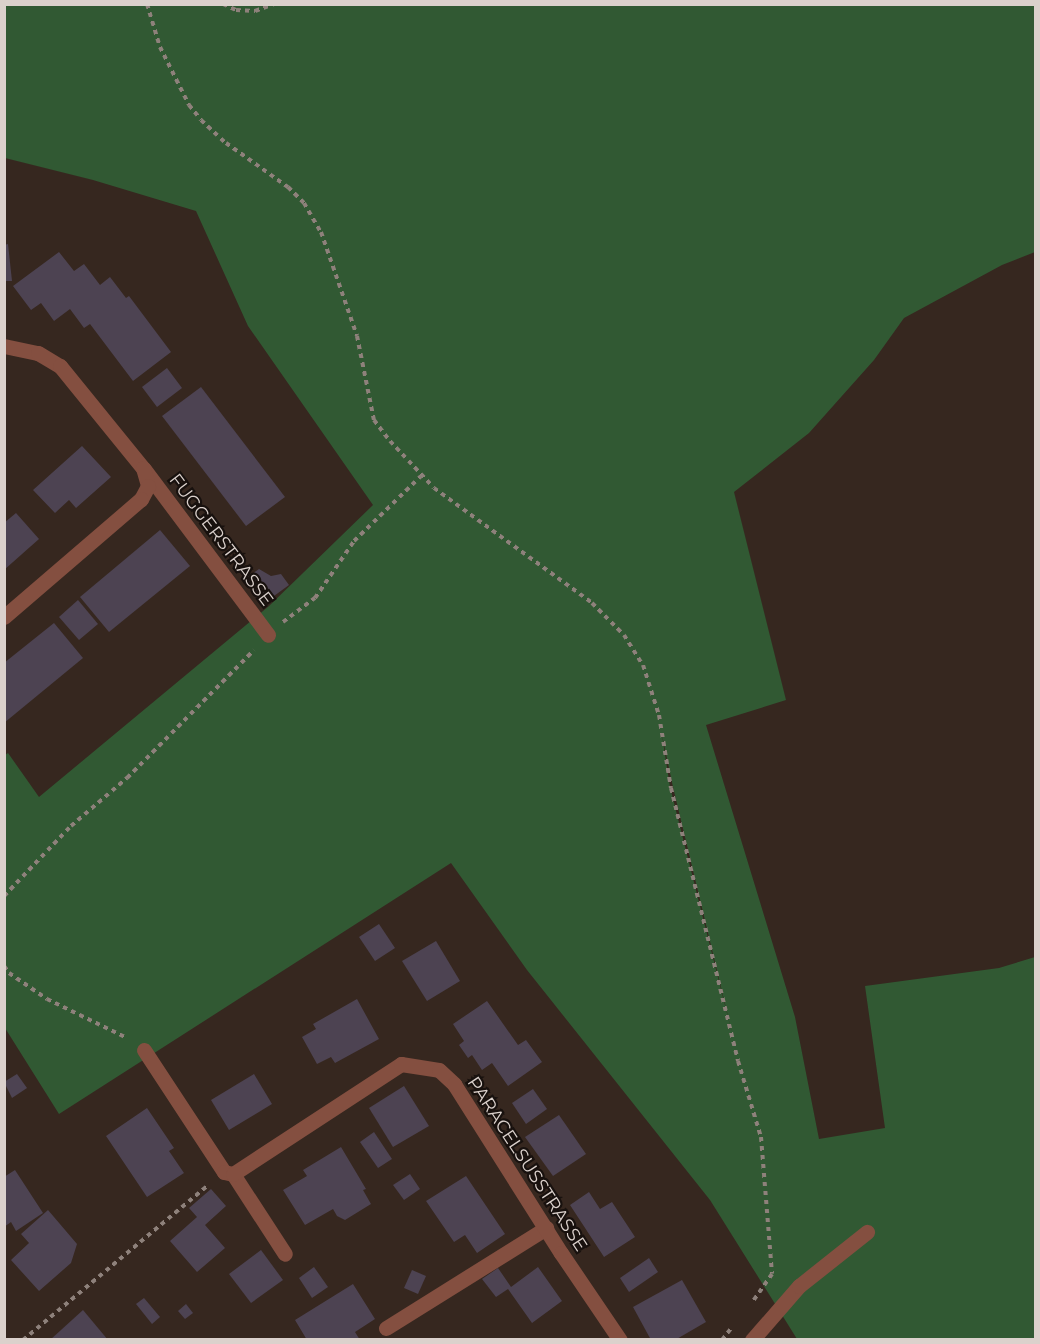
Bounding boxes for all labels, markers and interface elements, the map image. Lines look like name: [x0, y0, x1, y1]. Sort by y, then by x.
street label: FUGGERSTRASSE: [164, 470, 278, 610]
street label: PARACELSUSSTRASSE: [462, 1073, 592, 1255]

